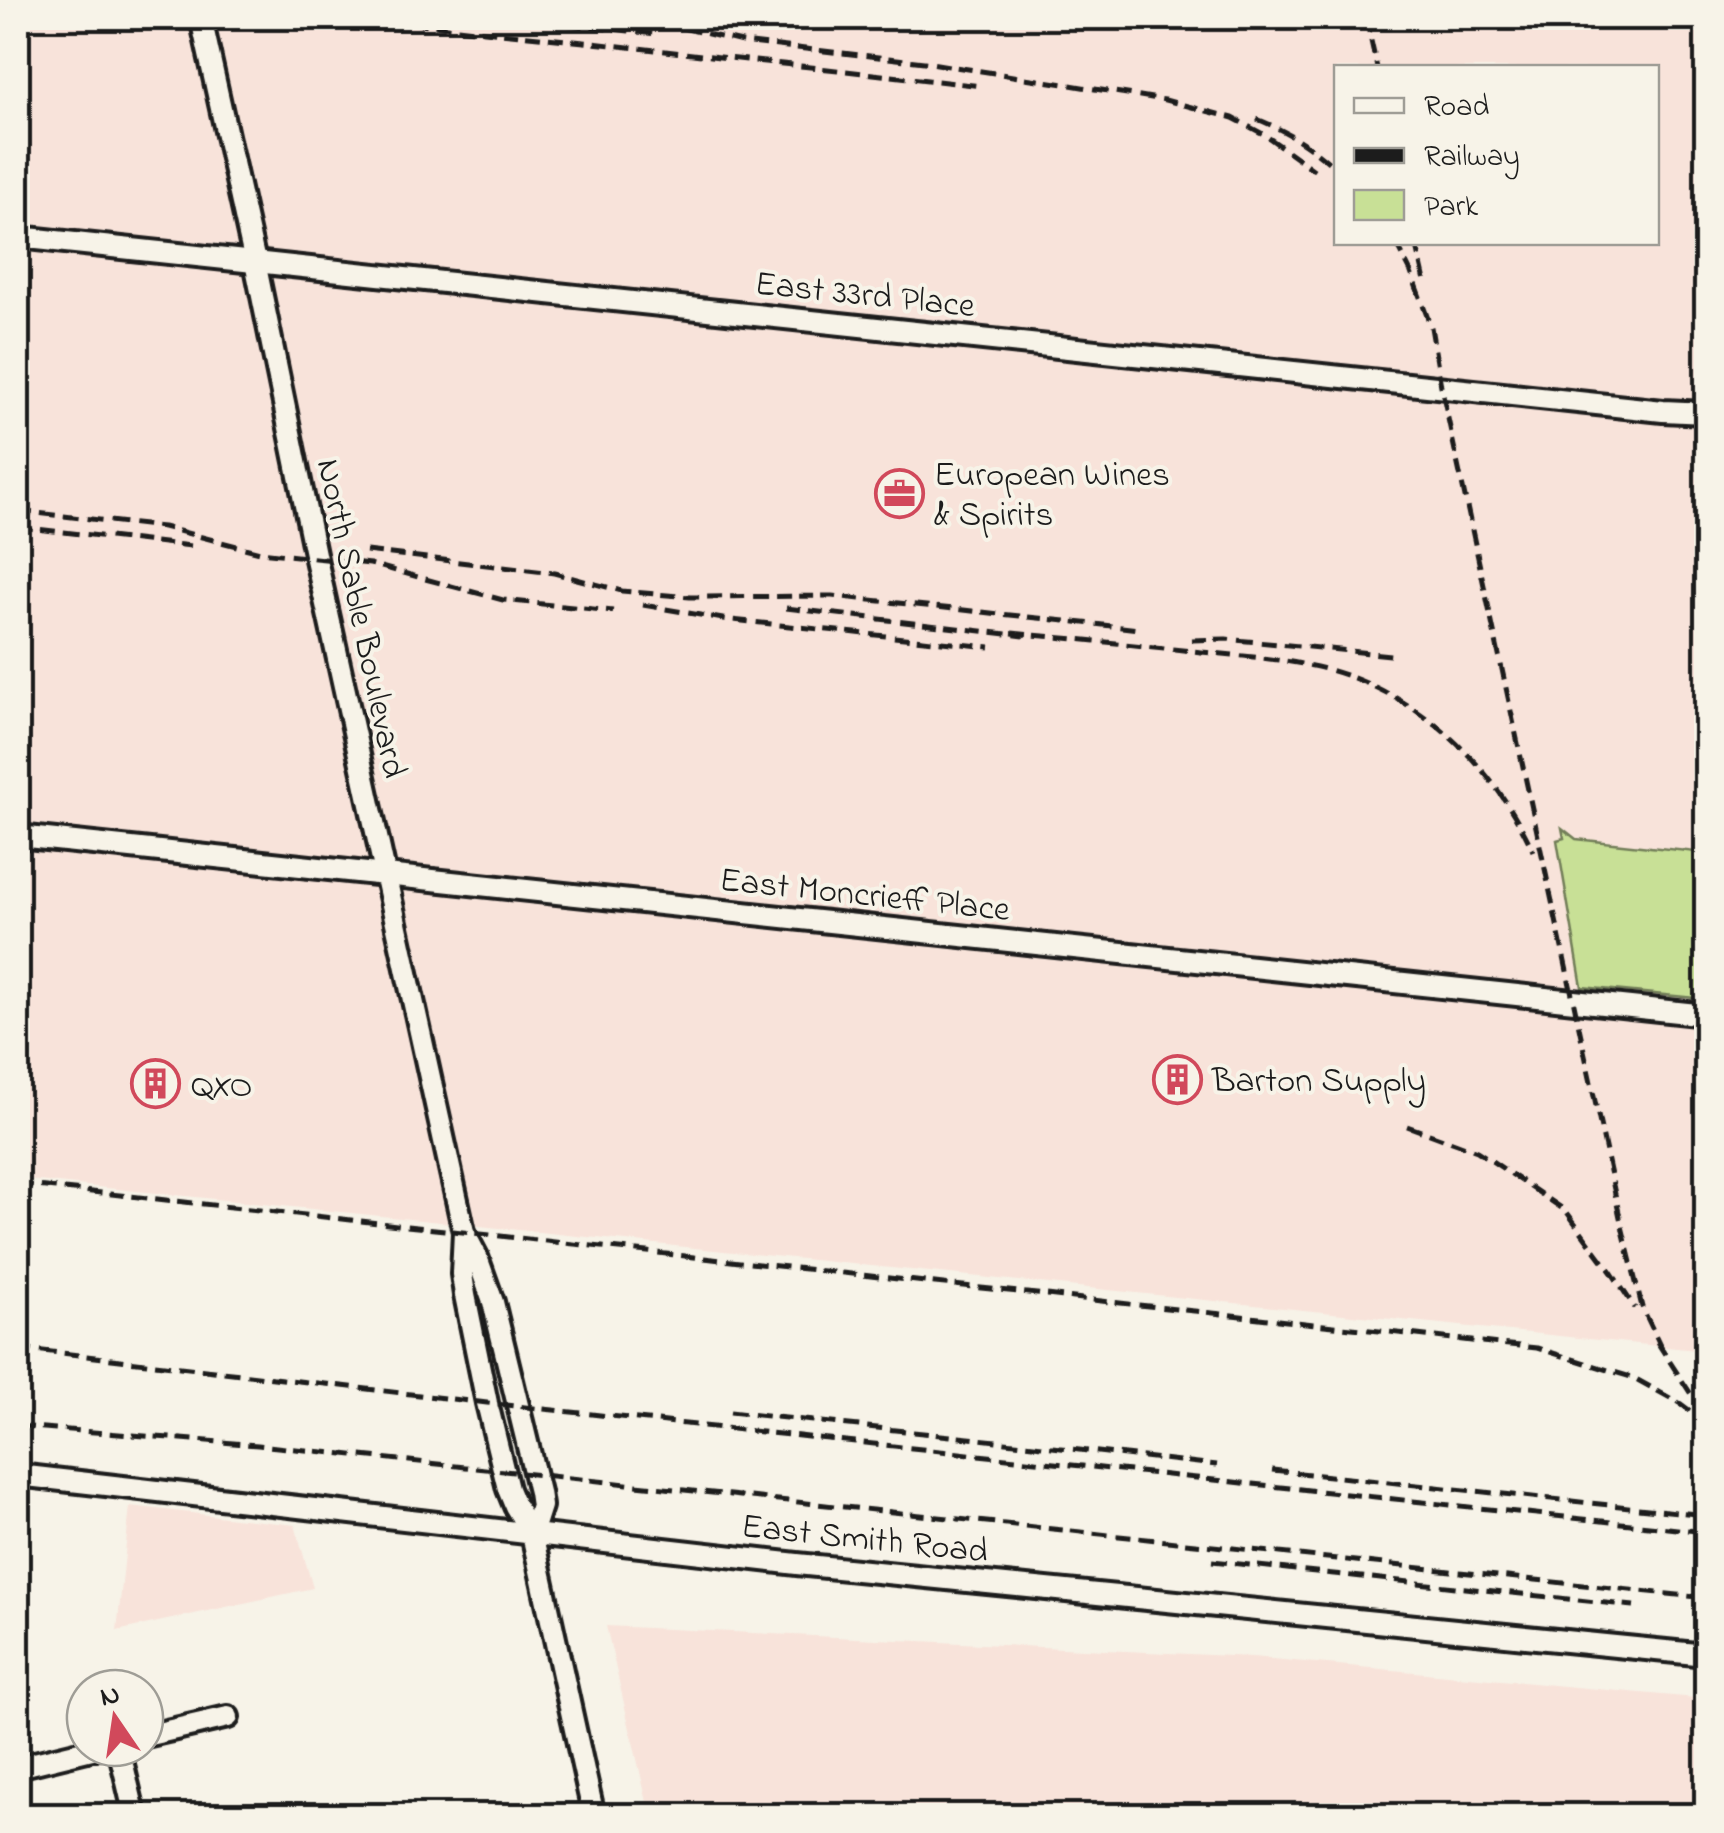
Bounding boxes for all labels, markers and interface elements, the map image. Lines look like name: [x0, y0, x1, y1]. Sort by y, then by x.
legend: [1334, 65, 1659, 245]
text: Road: [1424, 86, 1489, 130]
text: Railway: [1424, 136, 1520, 180]
text: Park: [1424, 186, 1479, 230]
street label: East 33rd Place: [752, 260, 977, 333]
place label: European Wines & Spirits: [934, 451, 1170, 542]
street label: North Sable Boulevard: [301, 454, 418, 783]
office icon: European Wines & Spirits: [873, 467, 925, 519]
street label: East Moncrieff Place: [717, 856, 1013, 937]
building icon: Barton Supply: [1151, 1053, 1203, 1105]
place label: Barton Supply: [1211, 1057, 1426, 1108]
building icon: QXO: [130, 1058, 182, 1110]
place label: QXO: [191, 1062, 252, 1113]
street label: East Smith Road: [739, 1502, 990, 1579]
north arrow: [65, 1668, 165, 1768]
text: N: [96, 1675, 124, 1719]

